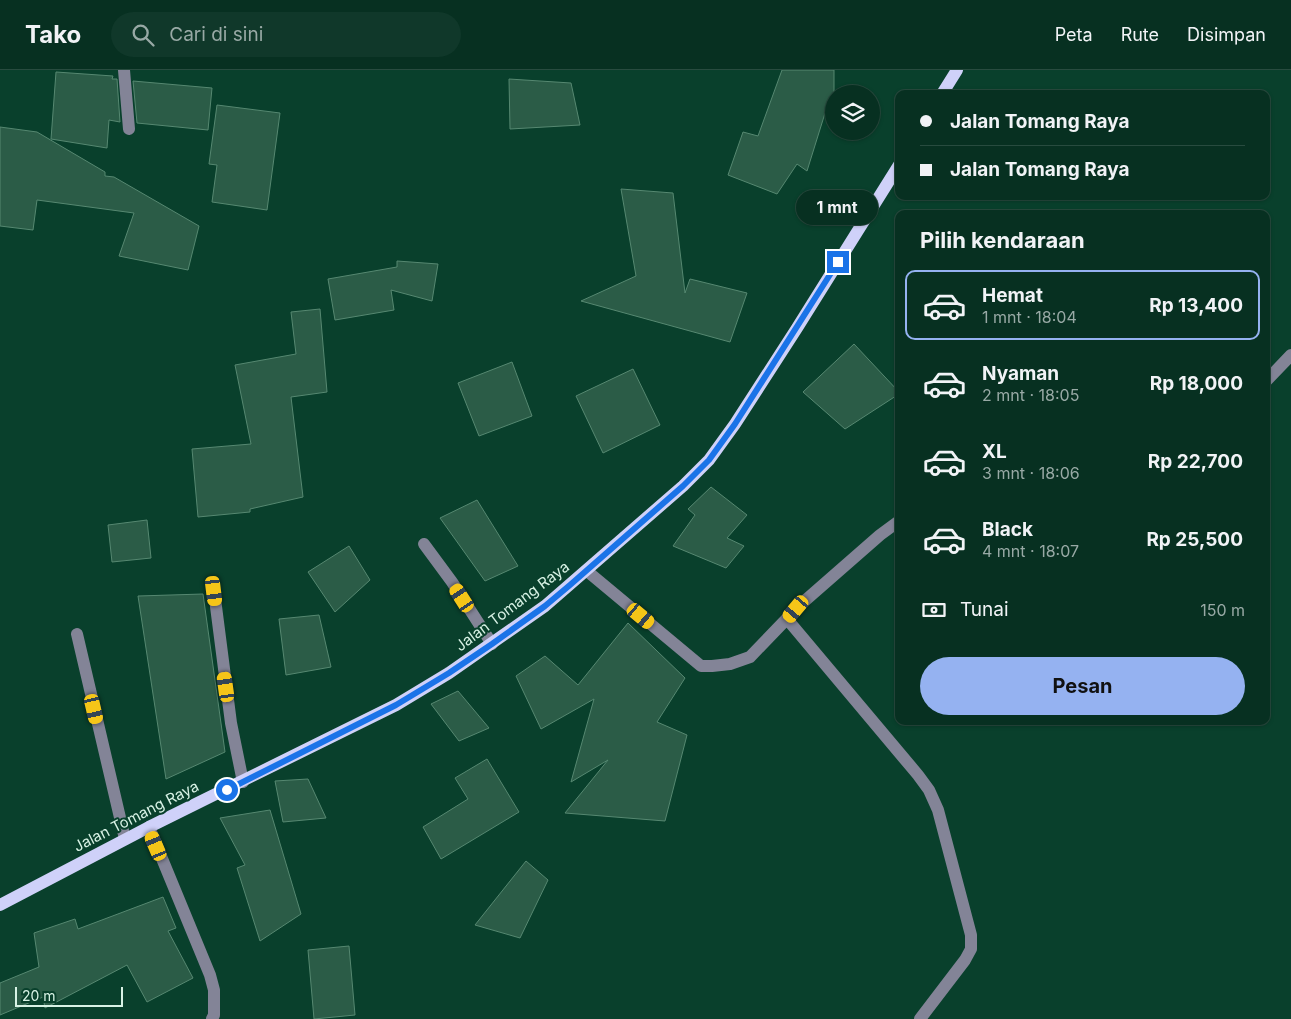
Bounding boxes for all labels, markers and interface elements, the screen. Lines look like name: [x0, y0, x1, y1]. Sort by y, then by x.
search box: [111, 12, 461, 57]
text: Tako: [25, 20, 81, 49]
icon: search: [129, 21, 157, 49]
text: Cari di sini: [169, 23, 263, 46]
text: Peta: [1055, 24, 1093, 45]
text: Rute: [1121, 24, 1159, 45]
text: Disimpan: [1187, 24, 1266, 45]
map controls: [825, 85, 880, 140]
button: layers: [825, 85, 880, 140]
text: Jalan Tomang Raya: [950, 110, 1130, 133]
text: Jalan Tomang Raya: [950, 158, 1130, 181]
callout: 1 mnt: [797, 190, 879, 224]
text: 1 mnt: [816, 197, 858, 217]
text: Pilih kendaraan: [920, 227, 1085, 253]
route end: [827, 251, 849, 273]
icon: car: [922, 283, 967, 328]
text: Hemat: [982, 284, 1043, 307]
text: Rp 13,400: [1149, 294, 1243, 317]
text: 1 mnt · 18:04: [982, 307, 1077, 327]
icon: car: [922, 361, 967, 406]
text: Nyaman: [982, 362, 1059, 385]
text: Rp 18,000: [1150, 372, 1243, 395]
text: 2 mnt · 18:05: [982, 385, 1079, 405]
icon: car: [922, 439, 967, 484]
text: XL: [982, 440, 1007, 463]
text: Rp 22,700: [1148, 450, 1243, 473]
text: 3 mnt · 18:06: [982, 463, 1080, 483]
icon: car: [922, 517, 967, 562]
text: Black: [982, 518, 1033, 541]
text: Rp 25,500: [1146, 528, 1243, 551]
text: 4 mnt · 18:07: [982, 541, 1079, 561]
street label: Jalan Tomang Raya: [451, 557, 573, 655]
car: [204, 575, 223, 607]
car: [447, 581, 476, 615]
car: [780, 593, 811, 625]
icon: cash: [920, 596, 948, 624]
text: Tunai: [960, 598, 1009, 621]
text: 150 m: [1200, 600, 1245, 620]
car: [624, 601, 657, 631]
button: Pesan: [920, 657, 1245, 715]
car: [216, 671, 235, 703]
car: [83, 693, 104, 725]
street label: Jalan Tomang Raya: [70, 776, 202, 856]
route start: [216, 779, 238, 801]
car: [143, 829, 168, 863]
scale bar: [15, 984, 122, 1007]
text: 20 m: [22, 987, 56, 1004]

